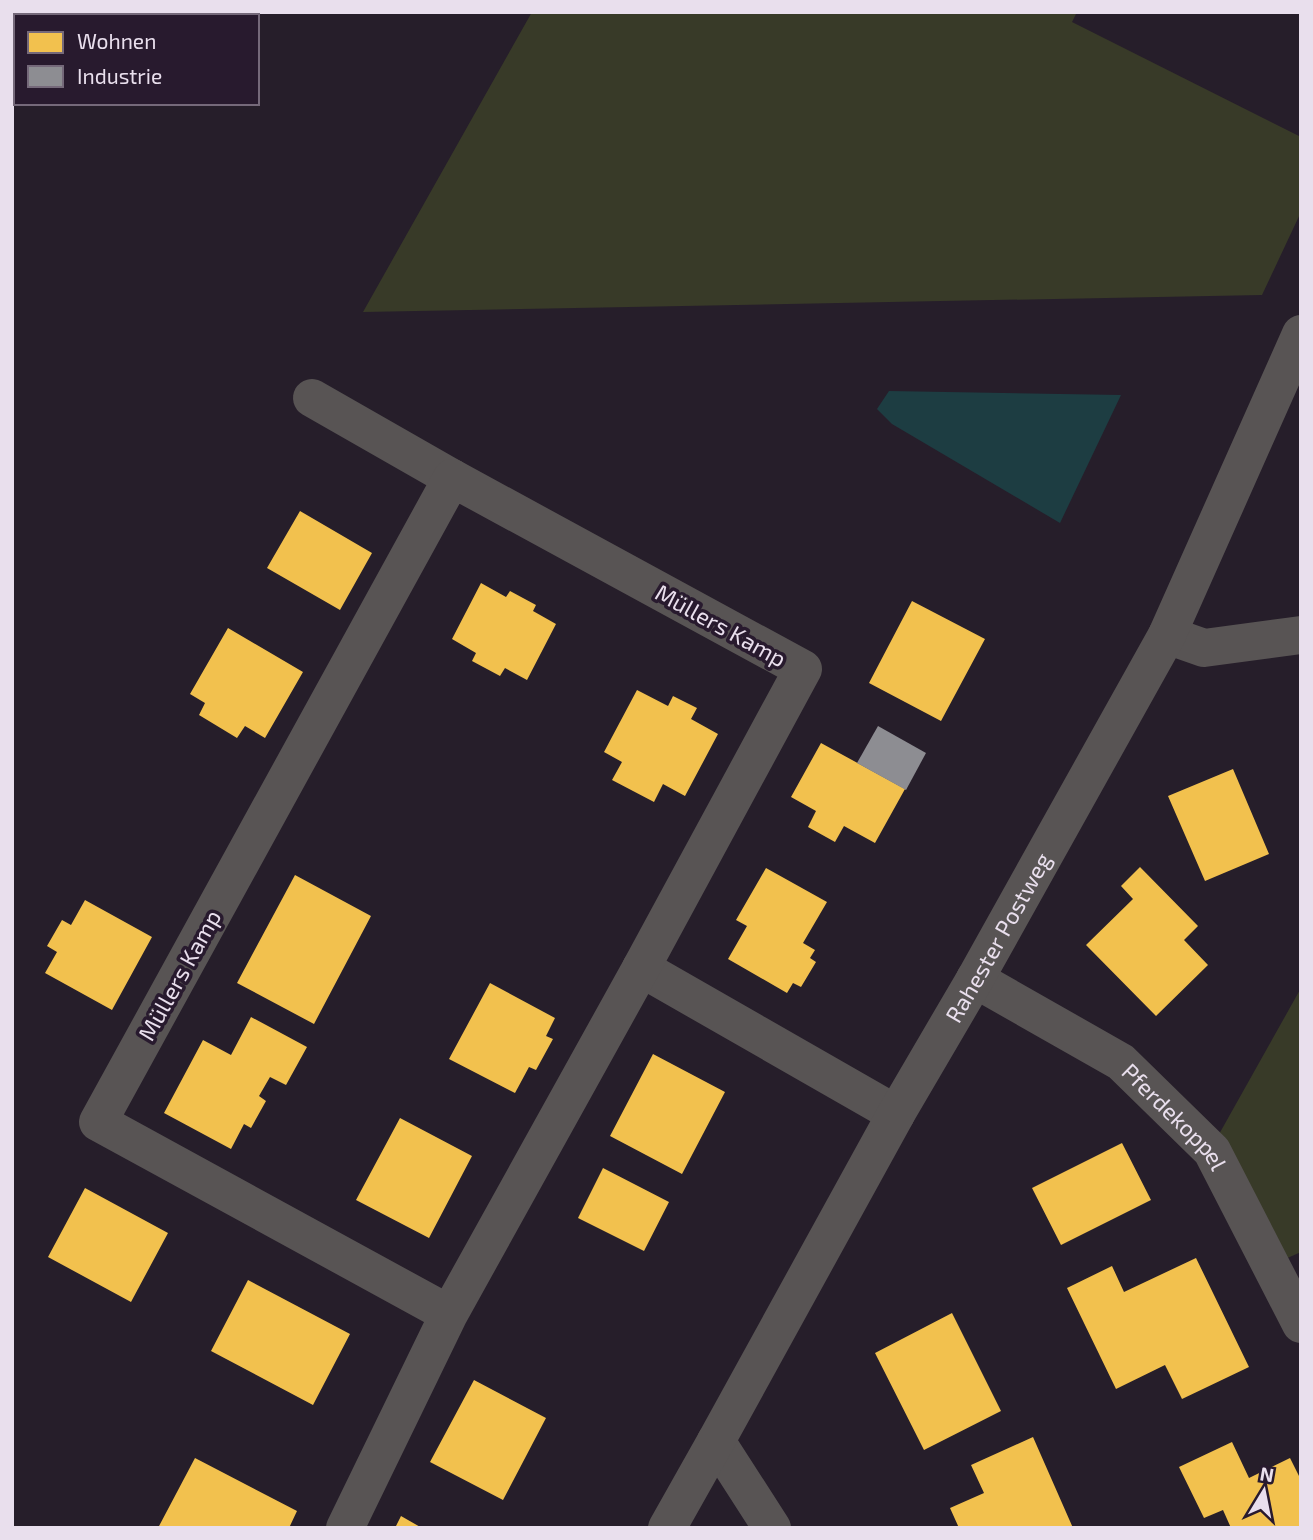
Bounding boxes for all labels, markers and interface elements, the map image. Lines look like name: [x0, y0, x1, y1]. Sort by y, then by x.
legend: [14, 14, 259, 105]
text: Wohnen: [77, 28, 156, 53]
text: Industrie: [77, 63, 162, 88]
street label: Müllers Kamp: [651, 578, 791, 672]
street label: Rahester Postweg: [939, 847, 1057, 1027]
street label: Müllers Kamp: [132, 905, 226, 1045]
street label: Pferdekoppel: [1116, 1057, 1233, 1175]
north arrow: [1229, 1456, 1299, 1526]
text: N: [1258, 1461, 1276, 1486]

